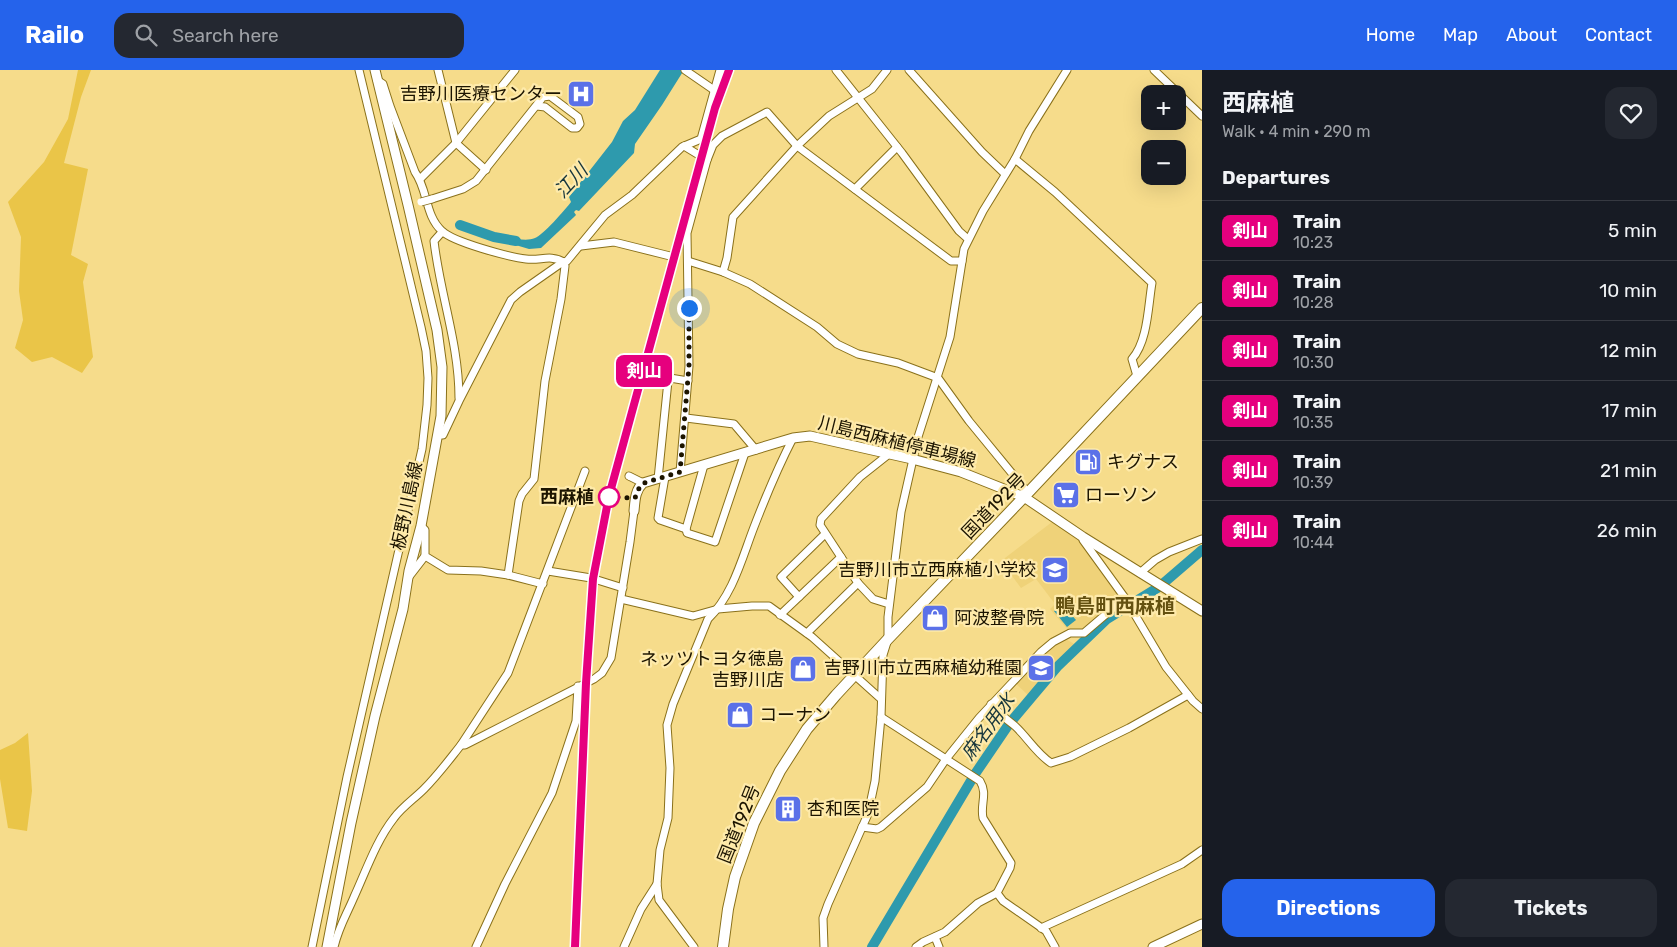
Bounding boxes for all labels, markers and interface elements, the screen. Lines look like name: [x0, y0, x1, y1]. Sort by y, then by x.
search box: [114, 13, 464, 58]
text: Railo: [25, 21, 84, 49]
icon: search: [132, 21, 160, 49]
text: Search here: [172, 24, 279, 47]
text: Home: [1366, 24, 1415, 46]
text: Map: [1443, 24, 1478, 46]
text: About: [1506, 24, 1557, 46]
text: Contact: [1585, 24, 1652, 46]
hospital icon: 吉野川医療センター: [566, 79, 596, 109]
place label: 吉野川医療センター: [400, 83, 562, 105]
map controls: [1141, 85, 1186, 185]
button: +: [1141, 85, 1186, 130]
button: heart: [1605, 87, 1657, 139]
text: 西麻植: [1222, 89, 1294, 117]
text: Walk · 4 min · 290 m: [1222, 122, 1370, 141]
button: −: [1141, 140, 1186, 185]
water label: 江川: [550, 158, 594, 203]
text: Departures: [1222, 166, 1330, 189]
text: Train: [1293, 210, 1341, 233]
text: 5 min: [1608, 219, 1657, 242]
text: 剣山: [1232, 220, 1268, 242]
text: 10:23: [1293, 233, 1333, 252]
text: Train: [1293, 270, 1341, 293]
text: 10 min: [1599, 279, 1657, 302]
text: 剣山: [1232, 280, 1268, 302]
text: 10:28: [1293, 293, 1334, 312]
your location: [677, 296, 702, 321]
text: Train: [1293, 330, 1341, 353]
text: 12 min: [1600, 339, 1657, 362]
text: 剣山: [1232, 340, 1268, 362]
text: 10:30: [1293, 353, 1334, 372]
line badge: 剣山: [622, 355, 666, 387]
text: 剣山: [626, 360, 662, 382]
text: Train: [1293, 390, 1341, 413]
text: 17 min: [1601, 399, 1657, 422]
text: 剣山: [1232, 400, 1268, 422]
street label: 川島西麻植停車場線: [816, 412, 978, 472]
text: 10:35: [1293, 413, 1333, 432]
fuel station icon: キグナス: [1073, 447, 1103, 477]
text: Train: [1293, 450, 1341, 473]
place label: キグナス: [1107, 451, 1179, 473]
text: 21 min: [1600, 459, 1657, 482]
street label: 板野川島線: [387, 460, 427, 552]
text: 剣山: [1232, 460, 1268, 482]
street label: 国道192号: [957, 469, 1031, 543]
text: 10:39: [1293, 473, 1333, 492]
supermarket icon: ローソン: [1051, 480, 1081, 510]
place label: ローソン: [1085, 484, 1157, 506]
place label: 西麻植: [540, 486, 594, 508]
marker: 西麻植: [598, 486, 620, 508]
text: Train: [1293, 510, 1341, 533]
text: 26 min: [1597, 519, 1657, 542]
text: 剣山: [1232, 520, 1268, 542]
text: 10:44: [1293, 533, 1334, 552]
school or university icon: 吉野川市立西麻植小学校: [1040, 555, 1070, 585]
place label: 吉野川市立西麻植小学校: [838, 559, 1036, 581]
district label: 鴨島町西麻植: [1055, 594, 1175, 618]
shop icon: 阿波整骨院: [920, 603, 950, 633]
place label: 阿波整骨院: [954, 607, 1044, 629]
place label: ネッツトヨタ徳島 吉野川店: [640, 648, 784, 691]
school or university icon: 吉野川市立西麻植幼稚園: [1026, 653, 1056, 683]
shop icon: ネッツトヨタ徳島 吉野川店: [788, 654, 818, 684]
place label: 吉野川市立西麻植幼稚園: [824, 657, 1022, 679]
water label: 麻名用水: [956, 688, 1021, 765]
shop icon: コーナン: [725, 700, 755, 730]
place label: コーナン: [759, 704, 831, 726]
street label: 国道192号: [713, 781, 765, 867]
building icon: 杏和医院: [773, 794, 803, 824]
place label: 杏和医院: [807, 798, 879, 820]
button: Directions: [1222, 879, 1435, 937]
button: Tickets: [1445, 879, 1657, 937]

